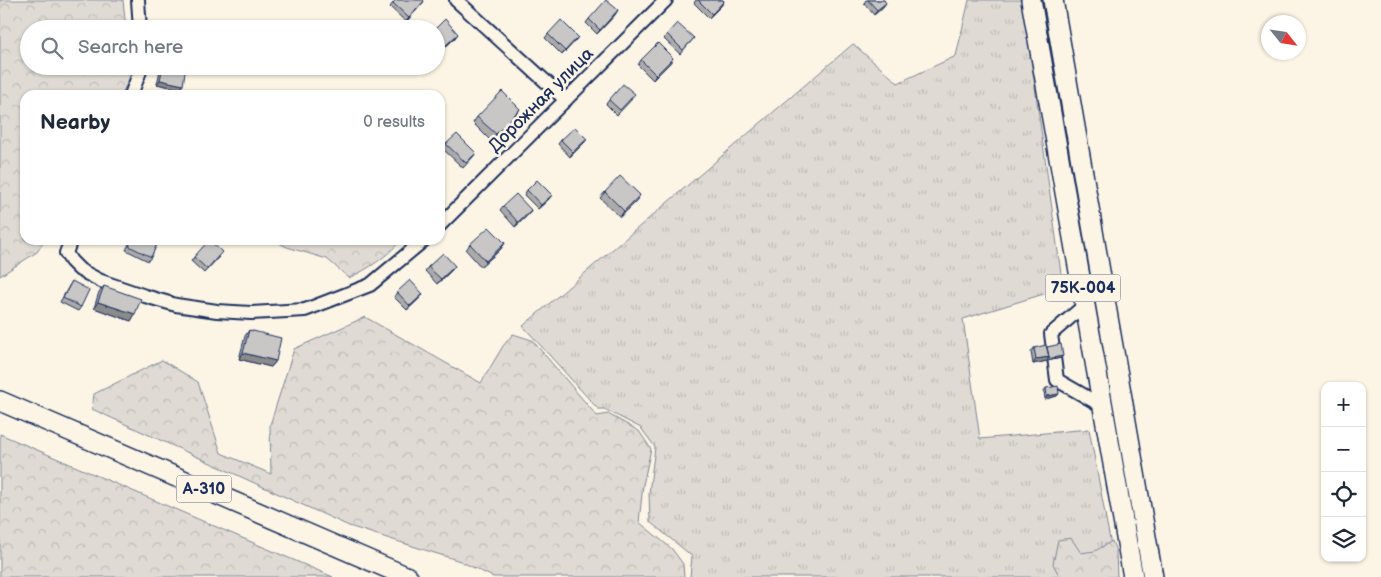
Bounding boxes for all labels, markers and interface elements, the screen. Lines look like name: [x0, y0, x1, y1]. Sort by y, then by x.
north arrow: [1261, 15, 1306, 60]
search box: [20, 20, 445, 75]
icon: search: [38, 34, 66, 62]
text: Search here: [78, 36, 183, 59]
street label: Дорожная улица: [484, 43, 598, 157]
text: Nearby: [40, 110, 110, 135]
text: 0 results: [363, 113, 425, 132]
road number: 75К-004: [1046, 274, 1120, 302]
map controls: [1321, 382, 1366, 562]
button: +: [1321, 382, 1366, 427]
button: −: [1321, 427, 1366, 472]
button: locate: [1321, 472, 1366, 517]
road number: А-310: [176, 476, 232, 502]
button: layers: [1321, 517, 1366, 562]

